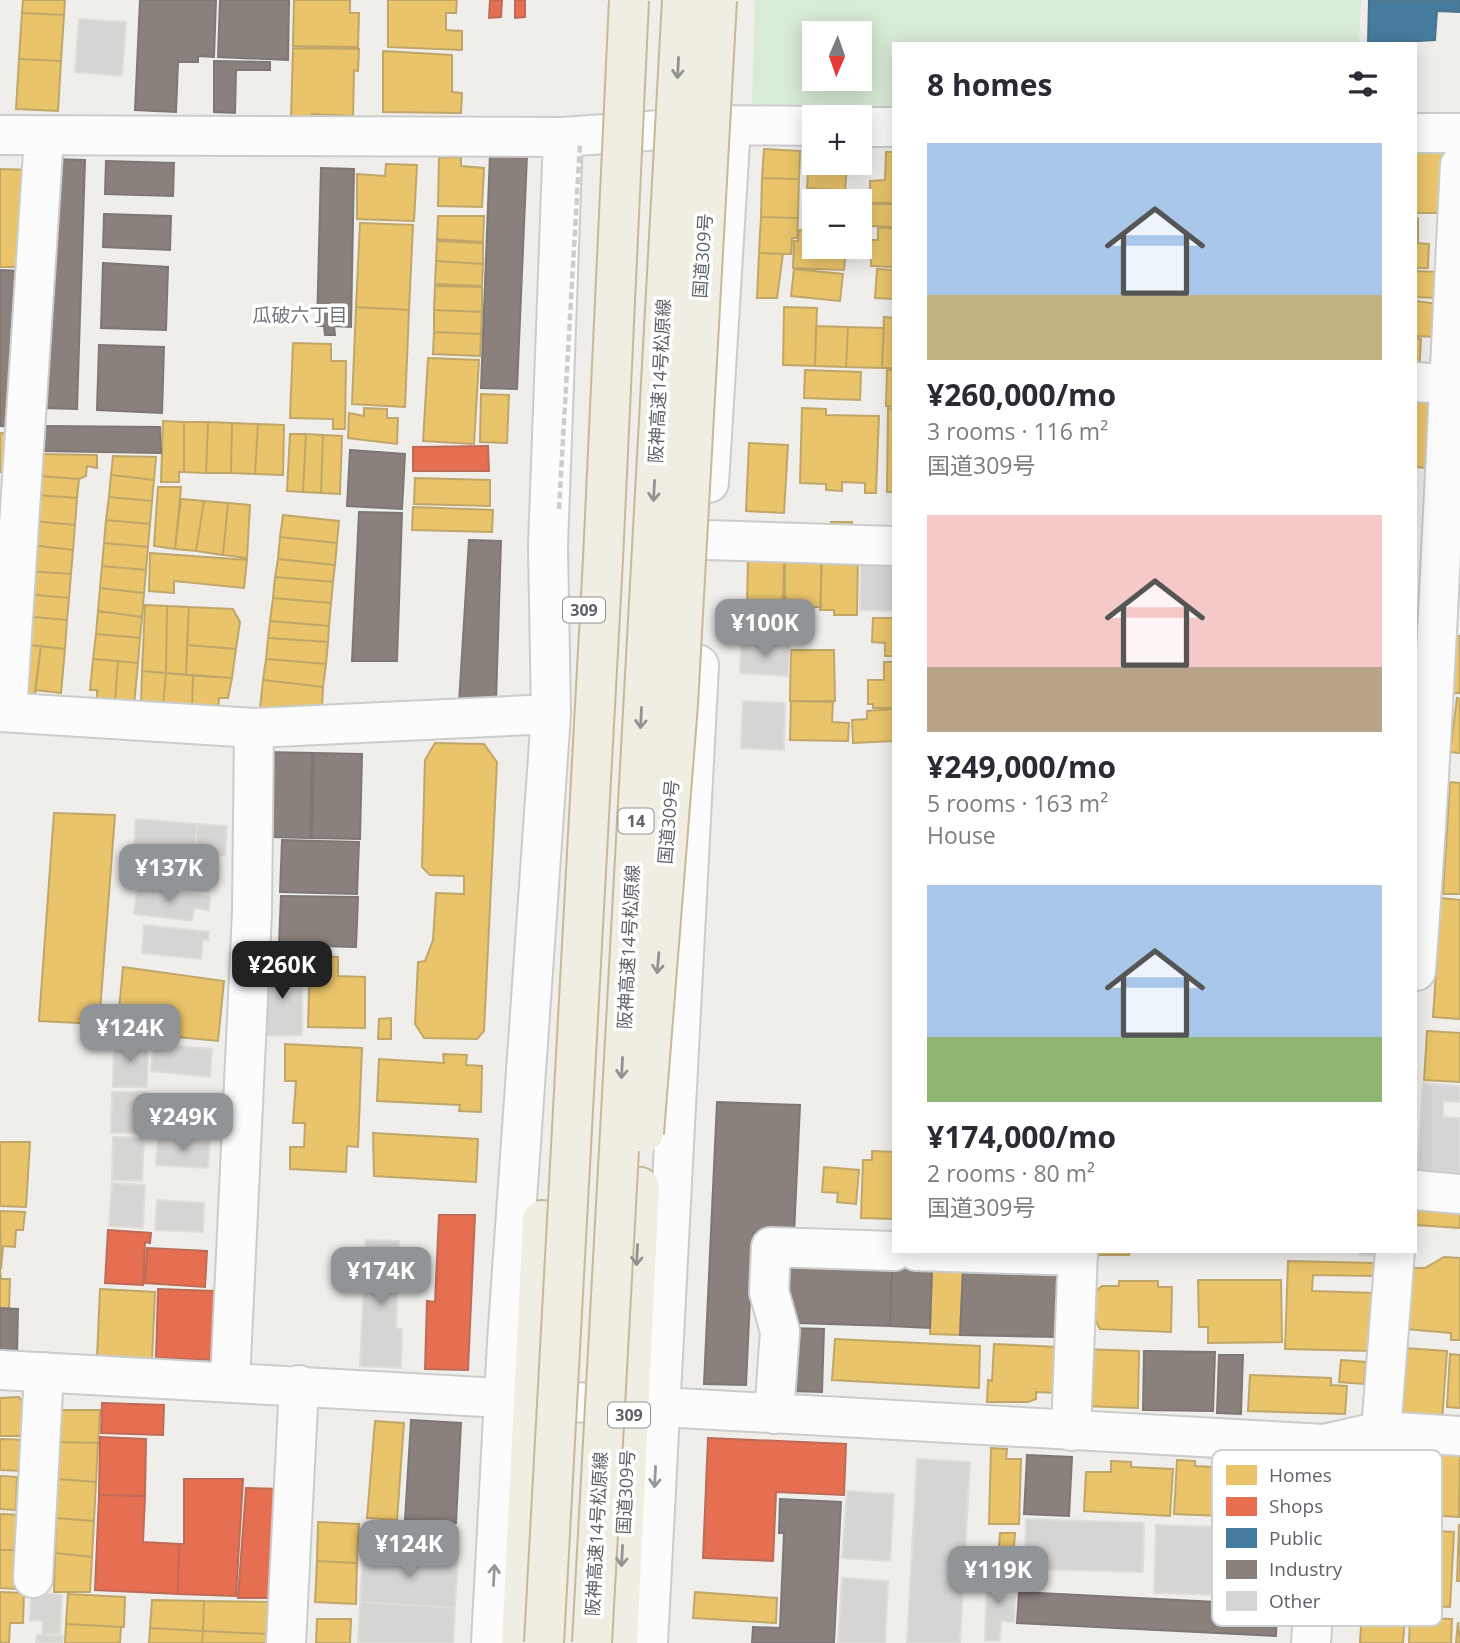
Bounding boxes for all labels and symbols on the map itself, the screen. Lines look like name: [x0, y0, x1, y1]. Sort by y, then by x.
north arrow: [802, 21, 872, 91]
one-way arrow: [671, 56, 684, 79]
street label: 国道309号: [687, 213, 717, 299]
street label: 阪神高速14号松原線: [643, 298, 675, 464]
district label: 瓜破六丁目: [252, 302, 348, 328]
one-way arrow: [647, 479, 660, 502]
road number: 309: [563, 597, 605, 622]
pin: ¥100K: [716, 600, 814, 659]
one-way arrow: [635, 706, 648, 729]
street label: 国道309号: [652, 779, 684, 865]
road number: 14: [618, 808, 654, 834]
pin: ¥137K: [120, 844, 218, 904]
street label: 阪神高速14号松原線: [612, 864, 644, 1030]
pin: ¥260K: [233, 942, 331, 1001]
one-way arrow: [651, 951, 664, 974]
pin: ¥124K: [81, 1004, 179, 1064]
one-way arrow: [615, 1056, 628, 1078]
pin: ¥249K: [134, 1094, 232, 1153]
one-way arrow: [630, 1244, 643, 1267]
pin: ¥174K: [332, 1248, 430, 1307]
road number: 309: [608, 1402, 650, 1428]
street label: 国道309号: [611, 1449, 639, 1535]
legend: [1212, 1450, 1442, 1626]
street label: 阪神高速14号松原線: [580, 1451, 612, 1617]
text: Homes: [1269, 1462, 1332, 1488]
one-way arrow: [649, 1466, 662, 1489]
text: Shops: [1269, 1493, 1323, 1519]
pin: ¥124K: [360, 1520, 458, 1580]
text: Public: [1269, 1525, 1322, 1551]
one-way arrow: [616, 1544, 629, 1567]
pin: ¥119K: [949, 1546, 1047, 1606]
text: Industry: [1269, 1556, 1343, 1582]
one-way arrow: [488, 1564, 501, 1587]
text: Other: [1269, 1588, 1321, 1614]

